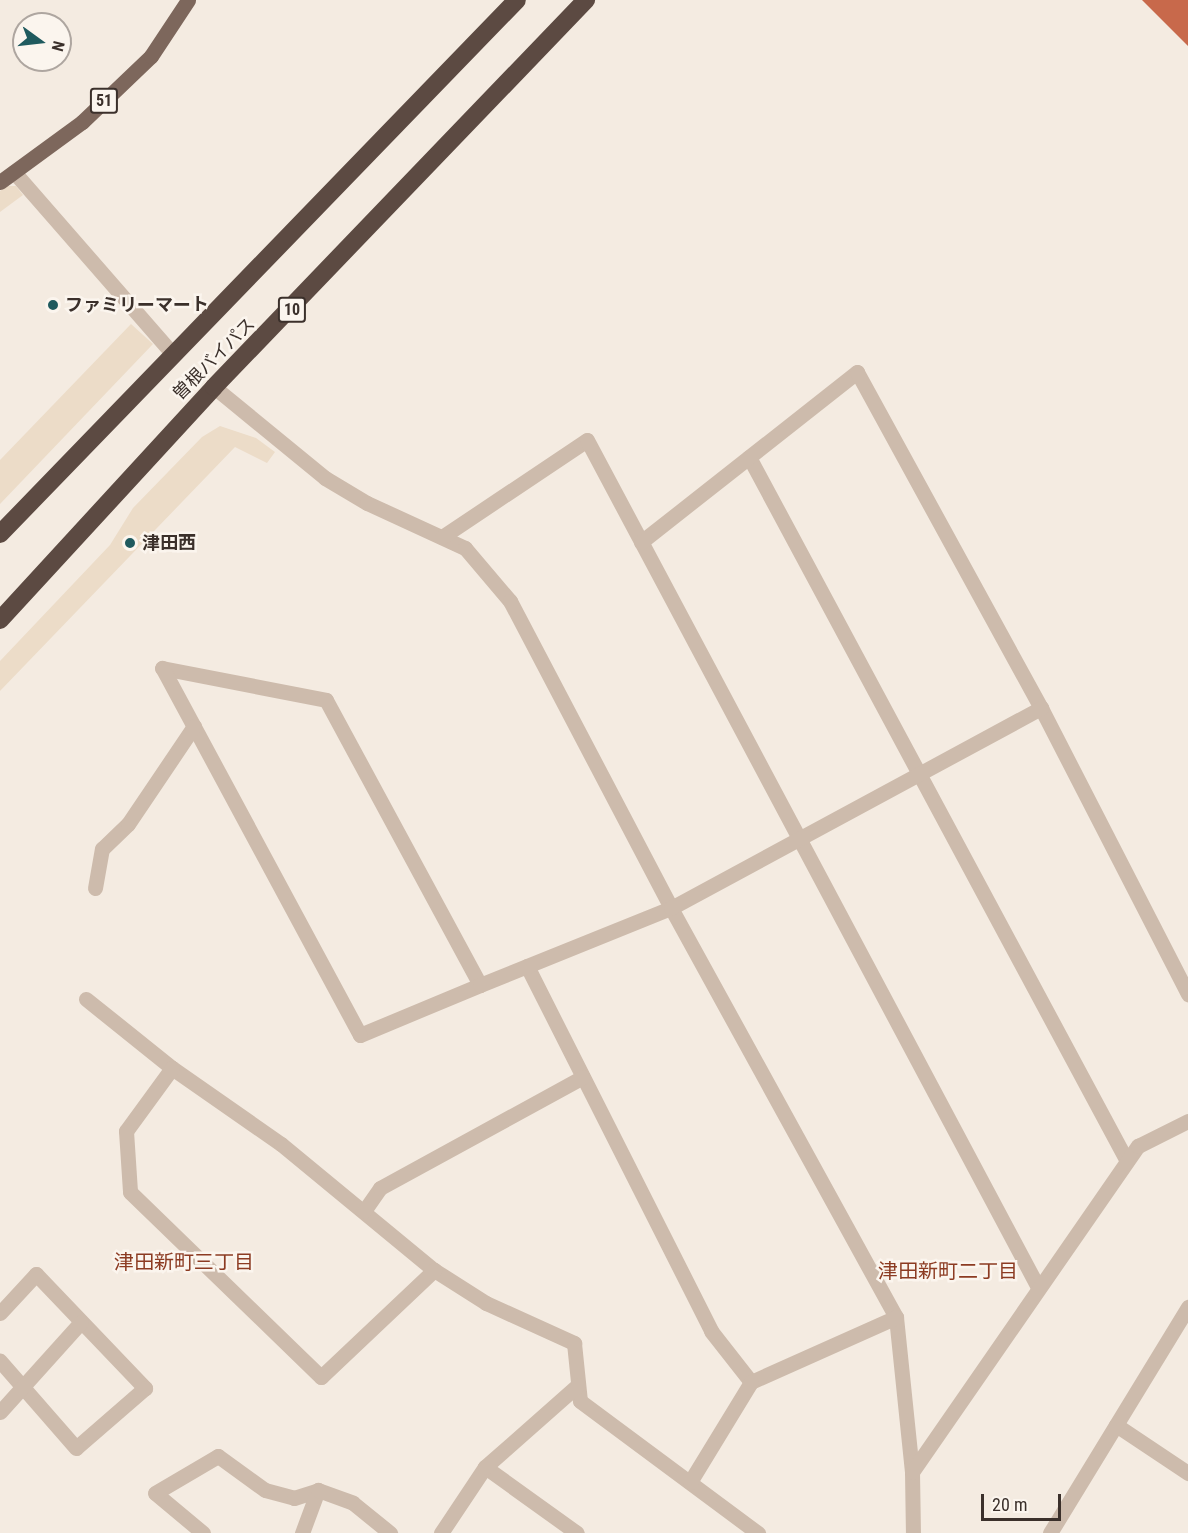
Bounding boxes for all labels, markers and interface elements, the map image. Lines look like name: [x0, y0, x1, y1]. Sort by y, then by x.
north arrow: [12, 12, 72, 72]
text: N: [47, 39, 68, 53]
road number: 51: [89, 88, 119, 114]
place label: ファミリーマート: [65, 294, 209, 316]
road number: 10: [277, 297, 307, 323]
marker: ファミリーマート: [46, 298, 60, 312]
street label: 曽根バイパス: [168, 313, 260, 405]
place label: 津田西: [142, 532, 196, 554]
marker: 津田西: [123, 536, 137, 550]
district label: 津田新町三丁目: [114, 1250, 254, 1274]
district label: 津田新町二丁目: [878, 1259, 1018, 1283]
scale bar: [984, 1482, 1064, 1520]
text: 20 m: [992, 1494, 1027, 1515]

